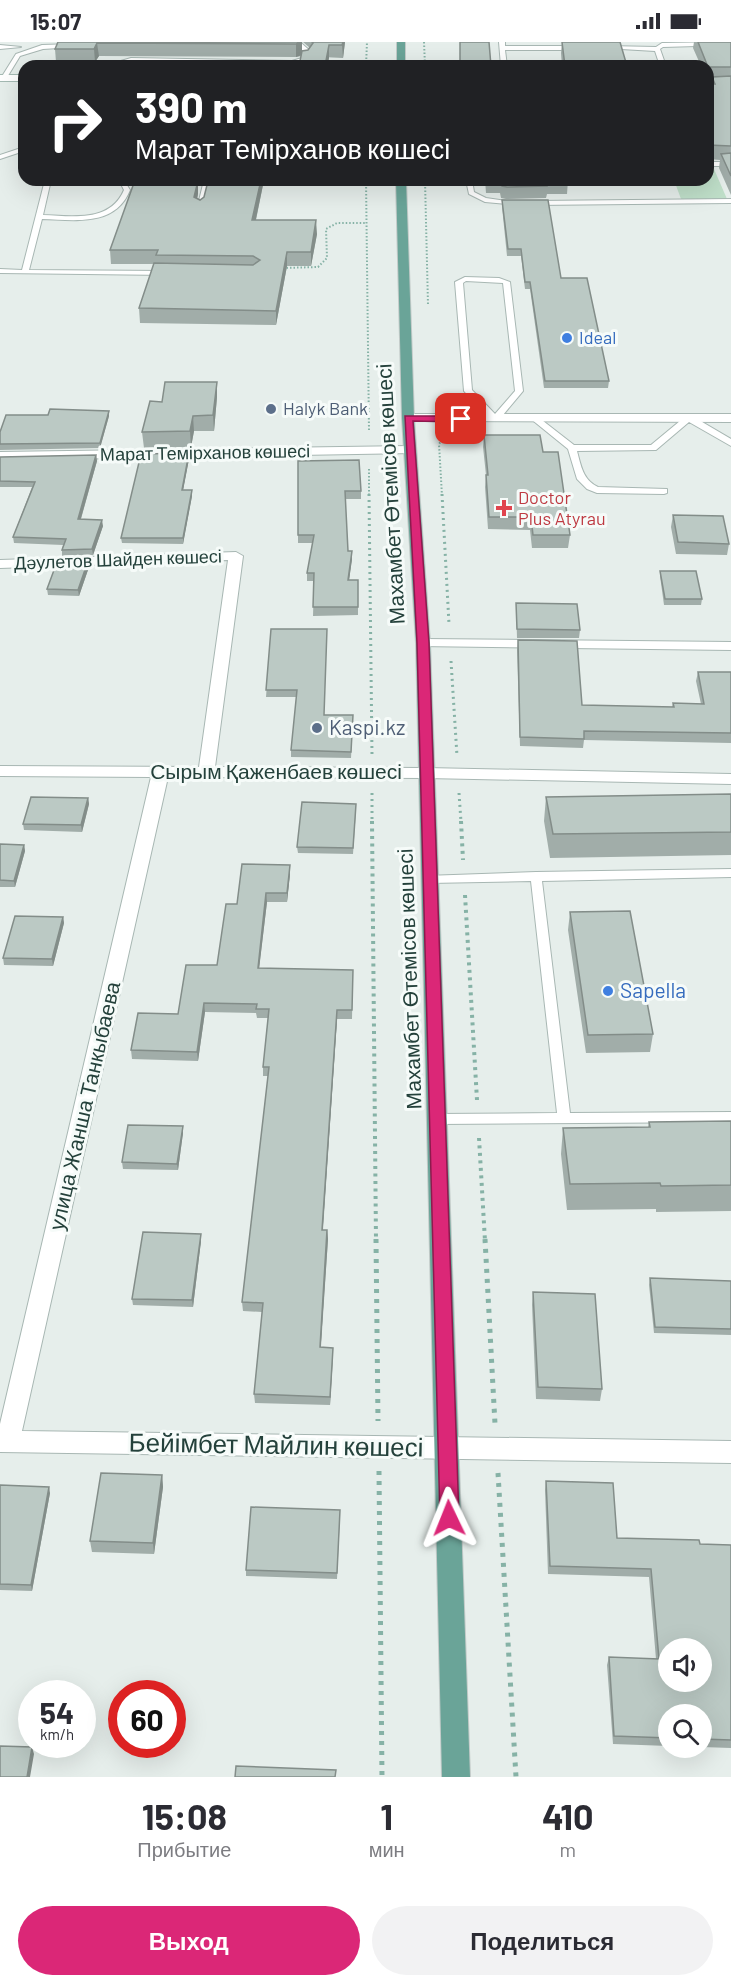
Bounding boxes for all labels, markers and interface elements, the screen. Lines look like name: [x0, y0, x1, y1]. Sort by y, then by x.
text: 15:07: [30, 8, 81, 34]
text: 390 m: [135, 81, 247, 131]
icon: right: [36, 84, 114, 162]
text: Марат Темірханов көшесі: [135, 132, 450, 164]
place label: Ideal: [579, 326, 616, 348]
marker: Ideal: [560, 331, 574, 345]
street label: Махамбет Өтемісов көшесі: [370, 363, 409, 625]
pin: [435, 393, 486, 444]
place label: Halyk Bank: [283, 397, 368, 419]
marker: Halyk Bank: [264, 402, 278, 416]
icon: arrive: [444, 402, 477, 435]
street label: Марат Темірханов көшесі: [100, 439, 310, 465]
place label: Doctor Plus Atyrau: [518, 486, 606, 529]
marker: Doctor Plus Atyrau: [495, 499, 513, 517]
street label: Дәулетов Шайден көшесі: [14, 544, 222, 574]
place label: Kaspi.kz: [329, 714, 405, 739]
marker: Kaspi.kz: [310, 721, 324, 735]
street label: Сырым Қаженбаев көшесі: [150, 758, 402, 783]
street label: Махамбет Өтемісов көшесі: [391, 848, 426, 1110]
place label: Sapella: [620, 977, 686, 1002]
street label: улица Жанша Танкыбаева: [43, 979, 124, 1232]
marker: Sapella: [601, 984, 615, 998]
street label: Бейімбет Майлин көшесі: [128, 1425, 424, 1462]
position arrow: [417, 1486, 481, 1550]
map controls: [658, 1638, 712, 1758]
button: sound: [658, 1638, 712, 1692]
speed limit sign: 60: [108, 1680, 186, 1758]
text: 54: [40, 1694, 74, 1730]
button: search: [658, 1704, 712, 1758]
text: km/h: [40, 1725, 74, 1743]
text: 15:08: [142, 1794, 227, 1837]
text: 1: [380, 1794, 393, 1837]
text: 410: [542, 1794, 594, 1837]
text: Прибытие: [137, 1837, 231, 1861]
text: мин: [369, 1837, 405, 1861]
text: m: [560, 1837, 576, 1861]
button: Выход: [18, 1906, 360, 1975]
button: Поделиться: [372, 1906, 713, 1975]

